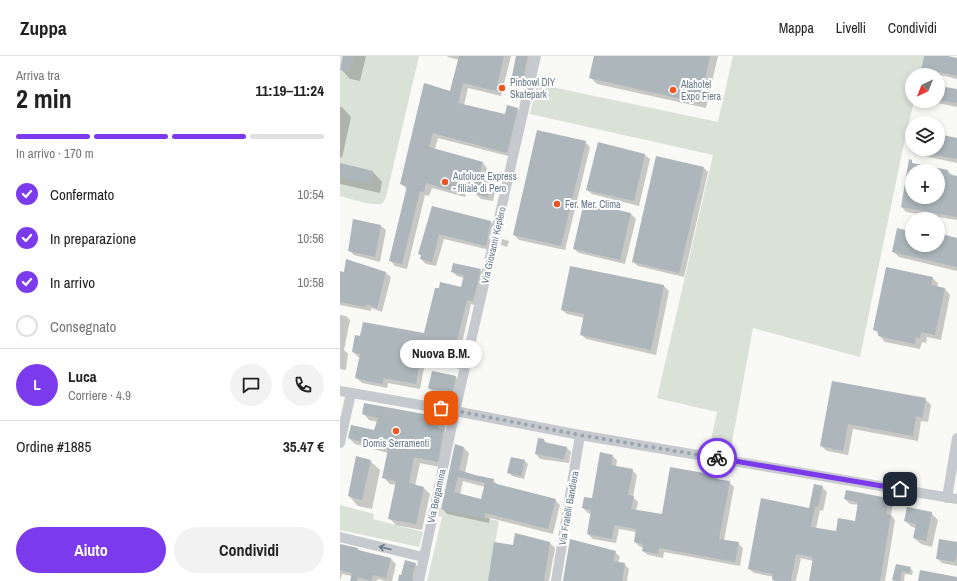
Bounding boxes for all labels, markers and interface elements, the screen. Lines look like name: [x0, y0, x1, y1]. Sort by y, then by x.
text: Zuppa: [20, 15, 67, 41]
text: Mappa: [779, 19, 814, 37]
text: Livelli: [836, 19, 866, 37]
text: Condividi: [888, 19, 937, 37]
text: Arriva tra: [16, 67, 60, 84]
north arrow: [905, 68, 945, 108]
map controls: [905, 68, 945, 252]
place label: Pinbowl DIY Skatepark: [510, 76, 556, 101]
place label: Atahotel Expo Fiera: [680, 78, 722, 103]
text: 11:19–11:24: [256, 80, 324, 101]
text: 2 min: [16, 81, 72, 116]
marker: Pinbowl DIY Skatepark: [497, 83, 507, 93]
marker: Atahotel Expo Fiera: [668, 85, 678, 95]
button: layers: [905, 116, 945, 156]
text: In arrivo · 170 m: [16, 145, 94, 162]
button: +: [905, 164, 945, 204]
place label: Autoluce Express - filiale di Pero: [452, 170, 517, 195]
marker: Autoluce Express - filiale di Pero: [440, 177, 450, 187]
icon: check: [16, 183, 38, 205]
text: Confermato: [50, 184, 114, 205]
text: 10:54: [297, 186, 324, 203]
place label: Fer. Mer. Clima: [565, 198, 621, 211]
marker: Fer. Mer. Clima: [552, 199, 562, 209]
street label: Via Giovanni Keplero: [478, 205, 509, 285]
button: −: [905, 212, 945, 252]
icon: check: [16, 227, 38, 249]
text: In preparazione: [50, 228, 136, 249]
text: 10:56: [297, 230, 324, 247]
icon: check: [16, 271, 38, 293]
text: In arrivo: [50, 272, 95, 293]
text: 10:58: [297, 274, 324, 291]
text: Consegnato: [50, 316, 116, 337]
callout: Nuova B.M.: [400, 340, 482, 368]
text: Nuova B.M.: [412, 345, 470, 362]
button: chat: [230, 364, 272, 406]
button: phone: [282, 364, 324, 406]
text: Luca: [68, 366, 97, 387]
text: L: [33, 374, 41, 395]
text: Corriere · 4.9: [68, 387, 131, 404]
pin: [424, 391, 458, 425]
icon: bag: [430, 397, 452, 419]
marker: Domis Serramenti: [391, 426, 401, 436]
text: Ordine #1885: [16, 436, 91, 457]
text: 35.47 €: [283, 436, 324, 457]
place label: Domis Serramenti: [363, 437, 429, 450]
courier: [697, 438, 737, 478]
icon: bike: [706, 447, 728, 469]
street label: Via Bergamina: [424, 468, 449, 524]
street label: Via Fratelli Bandiera: [556, 470, 581, 546]
pin: [883, 472, 917, 506]
icon: home: [889, 478, 911, 500]
button: Aiuto: [16, 527, 166, 573]
button: Condividi: [174, 527, 324, 573]
one-way arrow: [379, 544, 392, 551]

